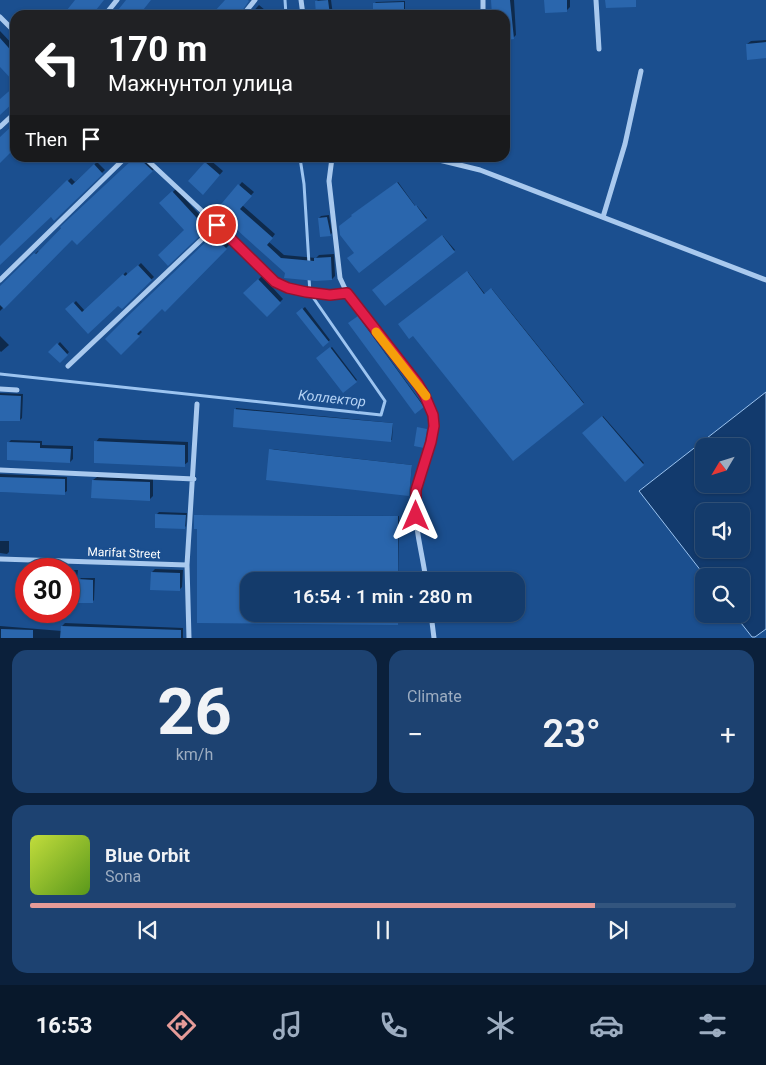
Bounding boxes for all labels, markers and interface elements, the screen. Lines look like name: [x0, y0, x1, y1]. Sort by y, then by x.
text: 170 m: [108, 29, 207, 70]
icon: left: [25, 30, 90, 95]
text: Мажнунтол улица: [108, 71, 293, 96]
icon: arrive: [77, 125, 105, 153]
text: Then: [25, 128, 67, 151]
pin: [196, 204, 238, 246]
icon: arrive: [203, 211, 231, 239]
water label: Коллектор: [297, 386, 367, 410]
north arrow: [695, 438, 750, 492]
map controls: [695, 438, 750, 623]
position arrow: [389, 489, 441, 541]
button: sound: [695, 503, 750, 558]
street label: Marifat Street: [87, 545, 161, 561]
speed limit sign: 30: [15, 558, 80, 623]
button: search: [695, 568, 750, 623]
text: 16:54 · 1 min · 280 m: [292, 585, 473, 608]
text: 26: [157, 674, 232, 750]
text: Climate: [407, 687, 462, 706]
text: 23°: [543, 712, 601, 756]
text: −: [407, 718, 423, 751]
text: +: [720, 718, 736, 751]
text: km/h: [176, 745, 213, 764]
text: Blue Orbit: [105, 844, 190, 867]
text: Sona: [105, 867, 141, 886]
icon: previous: [134, 916, 162, 944]
icon: pause: [369, 916, 397, 944]
icon: next: [604, 916, 632, 944]
icon: directions: [164, 1008, 199, 1043]
icon: music: [270, 1008, 305, 1043]
icon: phone: [376, 1008, 411, 1043]
icon: climate: [483, 1008, 518, 1043]
icon: car: [589, 1008, 624, 1043]
icon: filters: [695, 1008, 730, 1043]
text: 16:53: [36, 1013, 92, 1038]

